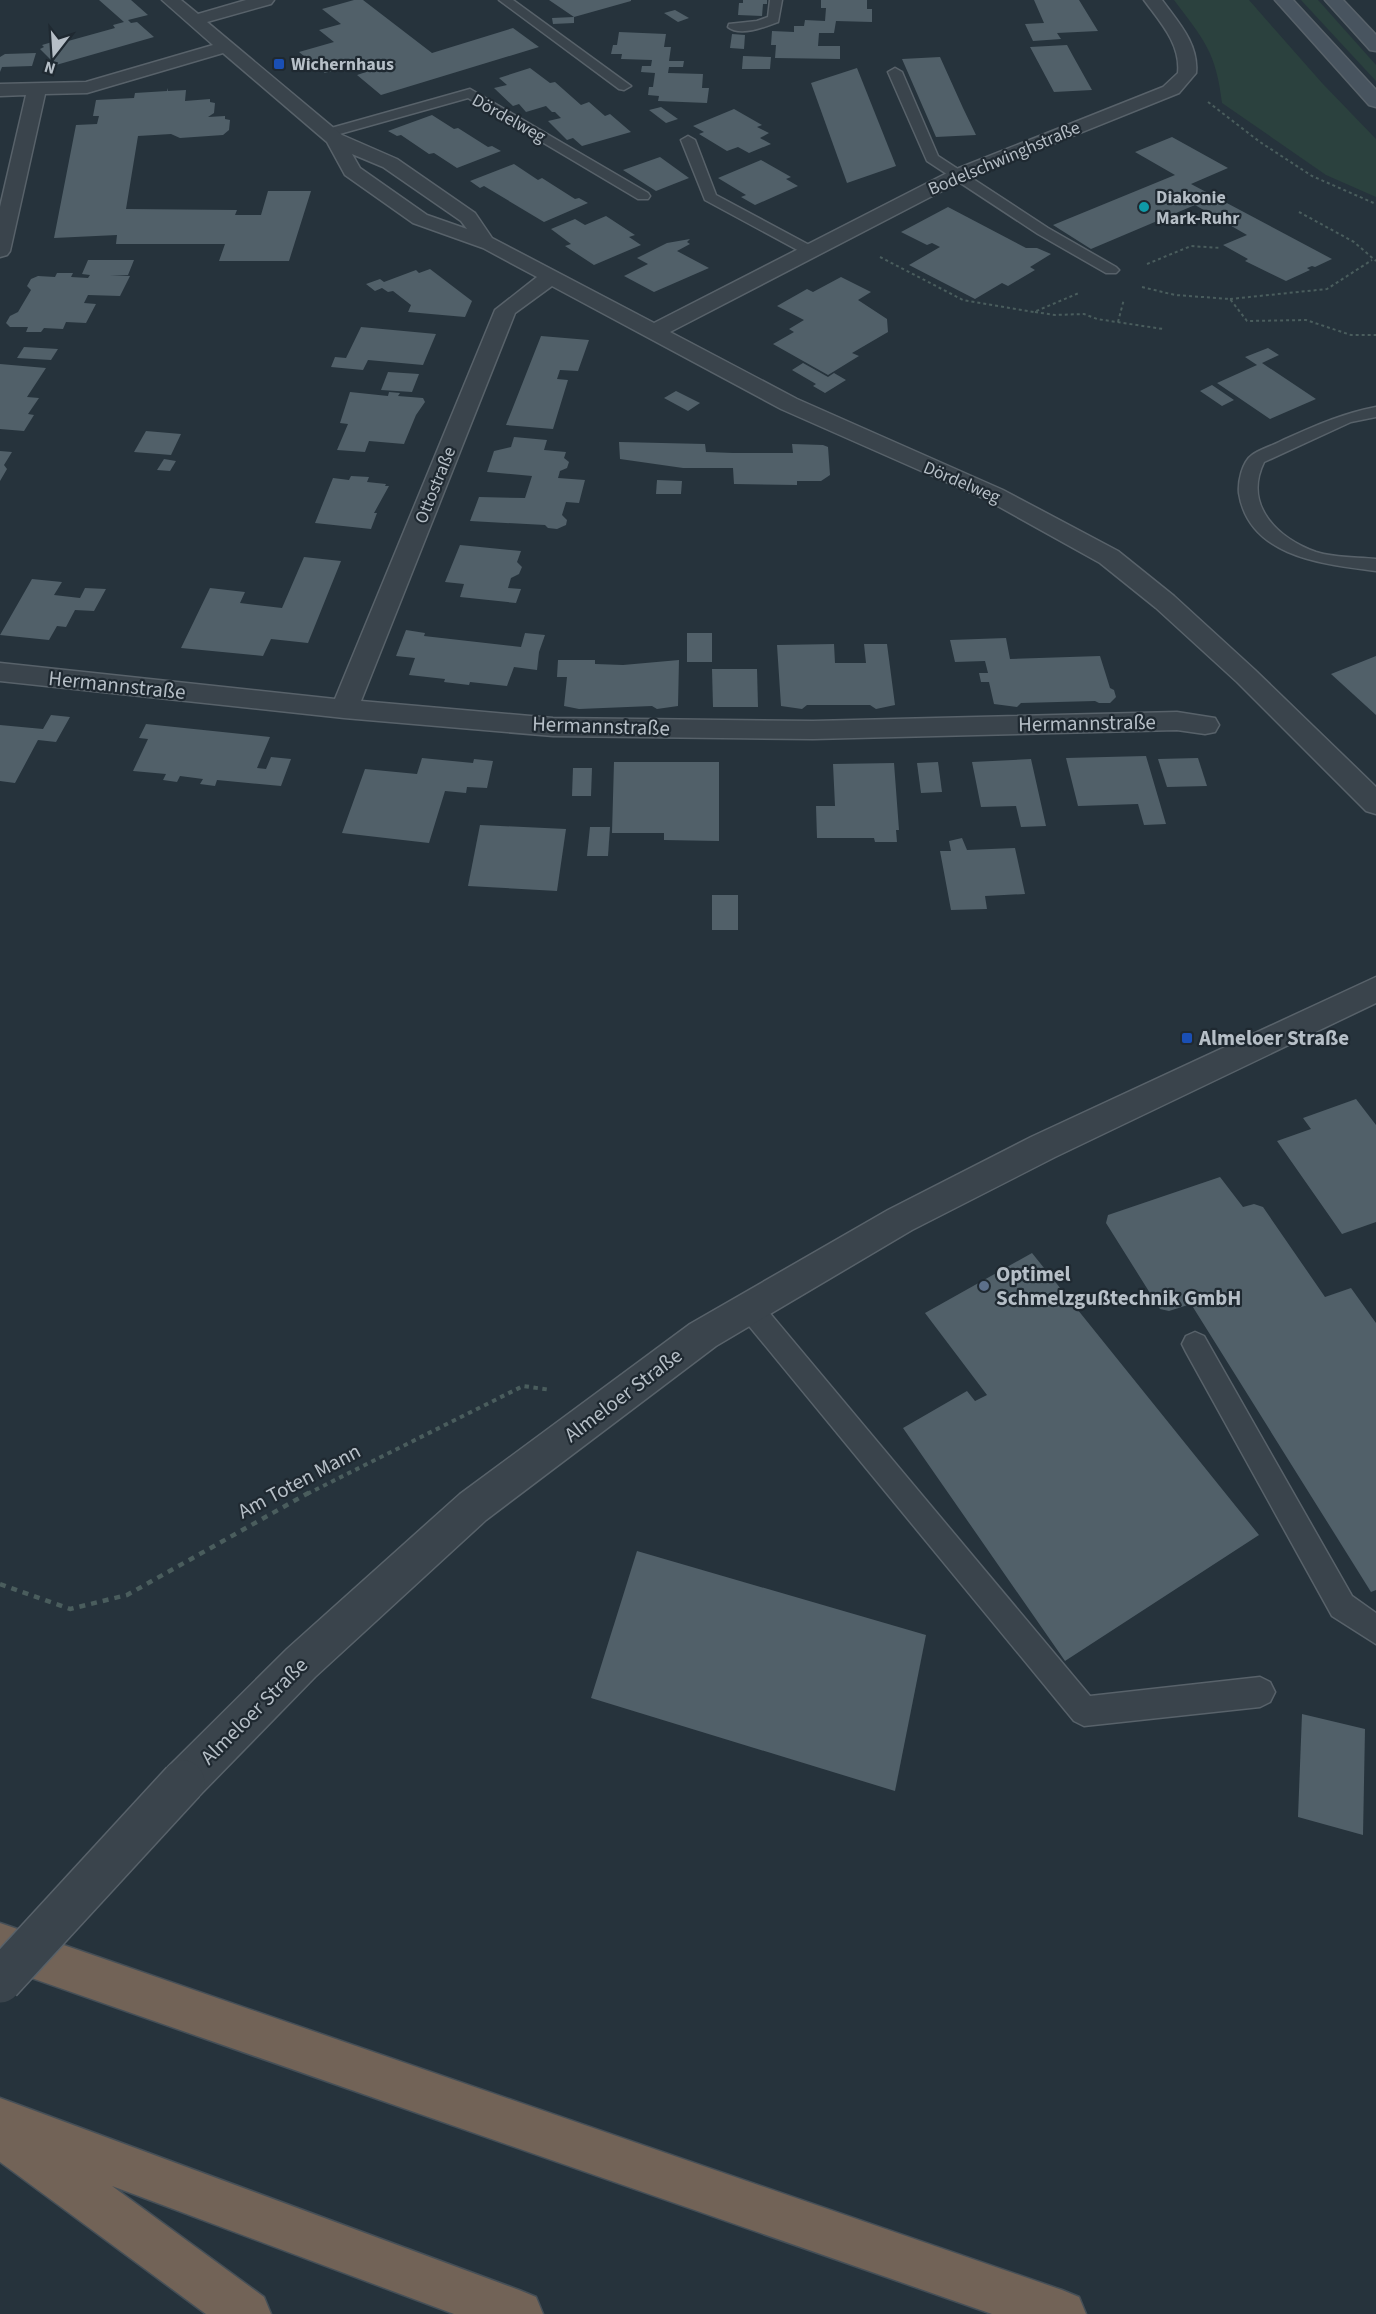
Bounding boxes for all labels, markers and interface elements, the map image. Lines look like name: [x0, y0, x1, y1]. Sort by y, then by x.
north arrow: [24, 24, 84, 84]
place label: Wichernhaus: [291, 52, 394, 77]
text: N: [42, 55, 58, 79]
marker: Wichernhaus: [272, 57, 286, 71]
street label: Dördelweg: [467, 88, 550, 149]
street label: Bodelschwinghstraße: [924, 115, 1084, 202]
place label: Diakonie Mark-Ruhr: [1156, 185, 1240, 231]
marker: Diakonie Mark-Ruhr: [1137, 200, 1151, 214]
street label: Ottostraße: [409, 443, 462, 527]
street label: Dördelweg: [920, 455, 1004, 510]
street label: Hermannstraße: [47, 663, 187, 707]
street label: Hermannstraße: [1018, 707, 1156, 739]
street label: Hermannstraße: [532, 709, 670, 743]
place label: Almeloer Straße: [1198, 1023, 1349, 1053]
marker: Almeloer Straße: [1180, 1031, 1194, 1045]
place label: Optimel Schmelzgußtechnik GmbH: [996, 1259, 1241, 1313]
marker: Optimel Schmelzgußtechnik GmbH: [977, 1279, 991, 1293]
street label: Almeloer Straße: [558, 1341, 688, 1449]
street label: Am Toten Mann: [232, 1436, 366, 1526]
street label: Almeloer Straße: [194, 1651, 314, 1771]

